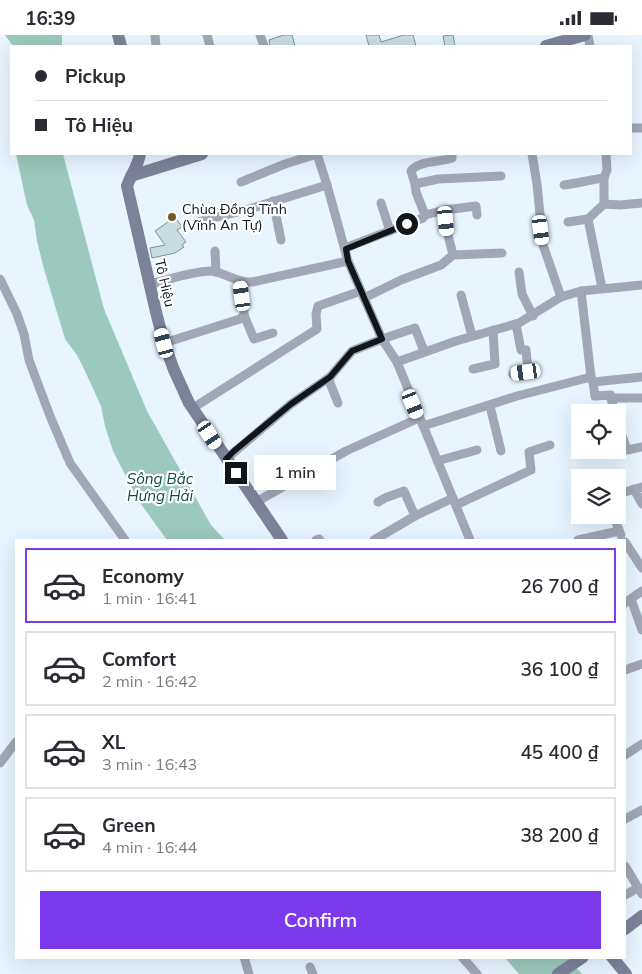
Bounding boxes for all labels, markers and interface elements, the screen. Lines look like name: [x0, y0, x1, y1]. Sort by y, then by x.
text: 16:39: [25, 6, 75, 30]
text: Pickup: [65, 64, 126, 88]
text: Tô Hiệu: [65, 113, 133, 137]
place label: Chùa Đồng Tĩnh (Vĩnh An Tự): [182, 200, 287, 234]
car: [436, 205, 455, 237]
marker: Chùa Đồng Tĩnh (Vĩnh An Tự): [166, 211, 178, 223]
route start: [396, 213, 418, 235]
car: [531, 214, 550, 246]
street label: Tô Hiệu: [151, 257, 179, 309]
car: [232, 280, 251, 312]
car: [152, 327, 175, 359]
car: [510, 362, 541, 382]
car: [400, 387, 425, 421]
map controls: [571, 404, 626, 524]
button: locate: [571, 404, 626, 459]
car: [195, 418, 224, 452]
callout: 1 min: [254, 455, 336, 491]
route end: [225, 462, 247, 484]
text: 1 min: [274, 462, 316, 482]
water label: Sông Bắc Hưng Hải: [127, 469, 194, 505]
button: layers: [571, 469, 626, 524]
icon: car: [42, 563, 87, 608]
text: Economy: [102, 564, 184, 588]
text: 26 700 ₫: [520, 574, 599, 598]
text: 1 min · 16:41: [102, 588, 197, 608]
icon: car: [42, 646, 87, 691]
text: Comfort: [102, 647, 176, 671]
text: 36 100 ₫: [520, 657, 599, 681]
text: 2 min · 16:42: [102, 671, 197, 691]
icon: car: [42, 729, 87, 774]
text: XL: [102, 730, 125, 754]
text: 45 400 ₫: [520, 740, 599, 764]
text: 3 min · 16:43: [102, 754, 197, 774]
icon: car: [42, 812, 87, 857]
text: Green: [102, 813, 156, 837]
text: 38 200 ₫: [520, 823, 599, 847]
text: 4 min · 16:44: [102, 837, 197, 857]
button: Confirm: [40, 891, 601, 949]

